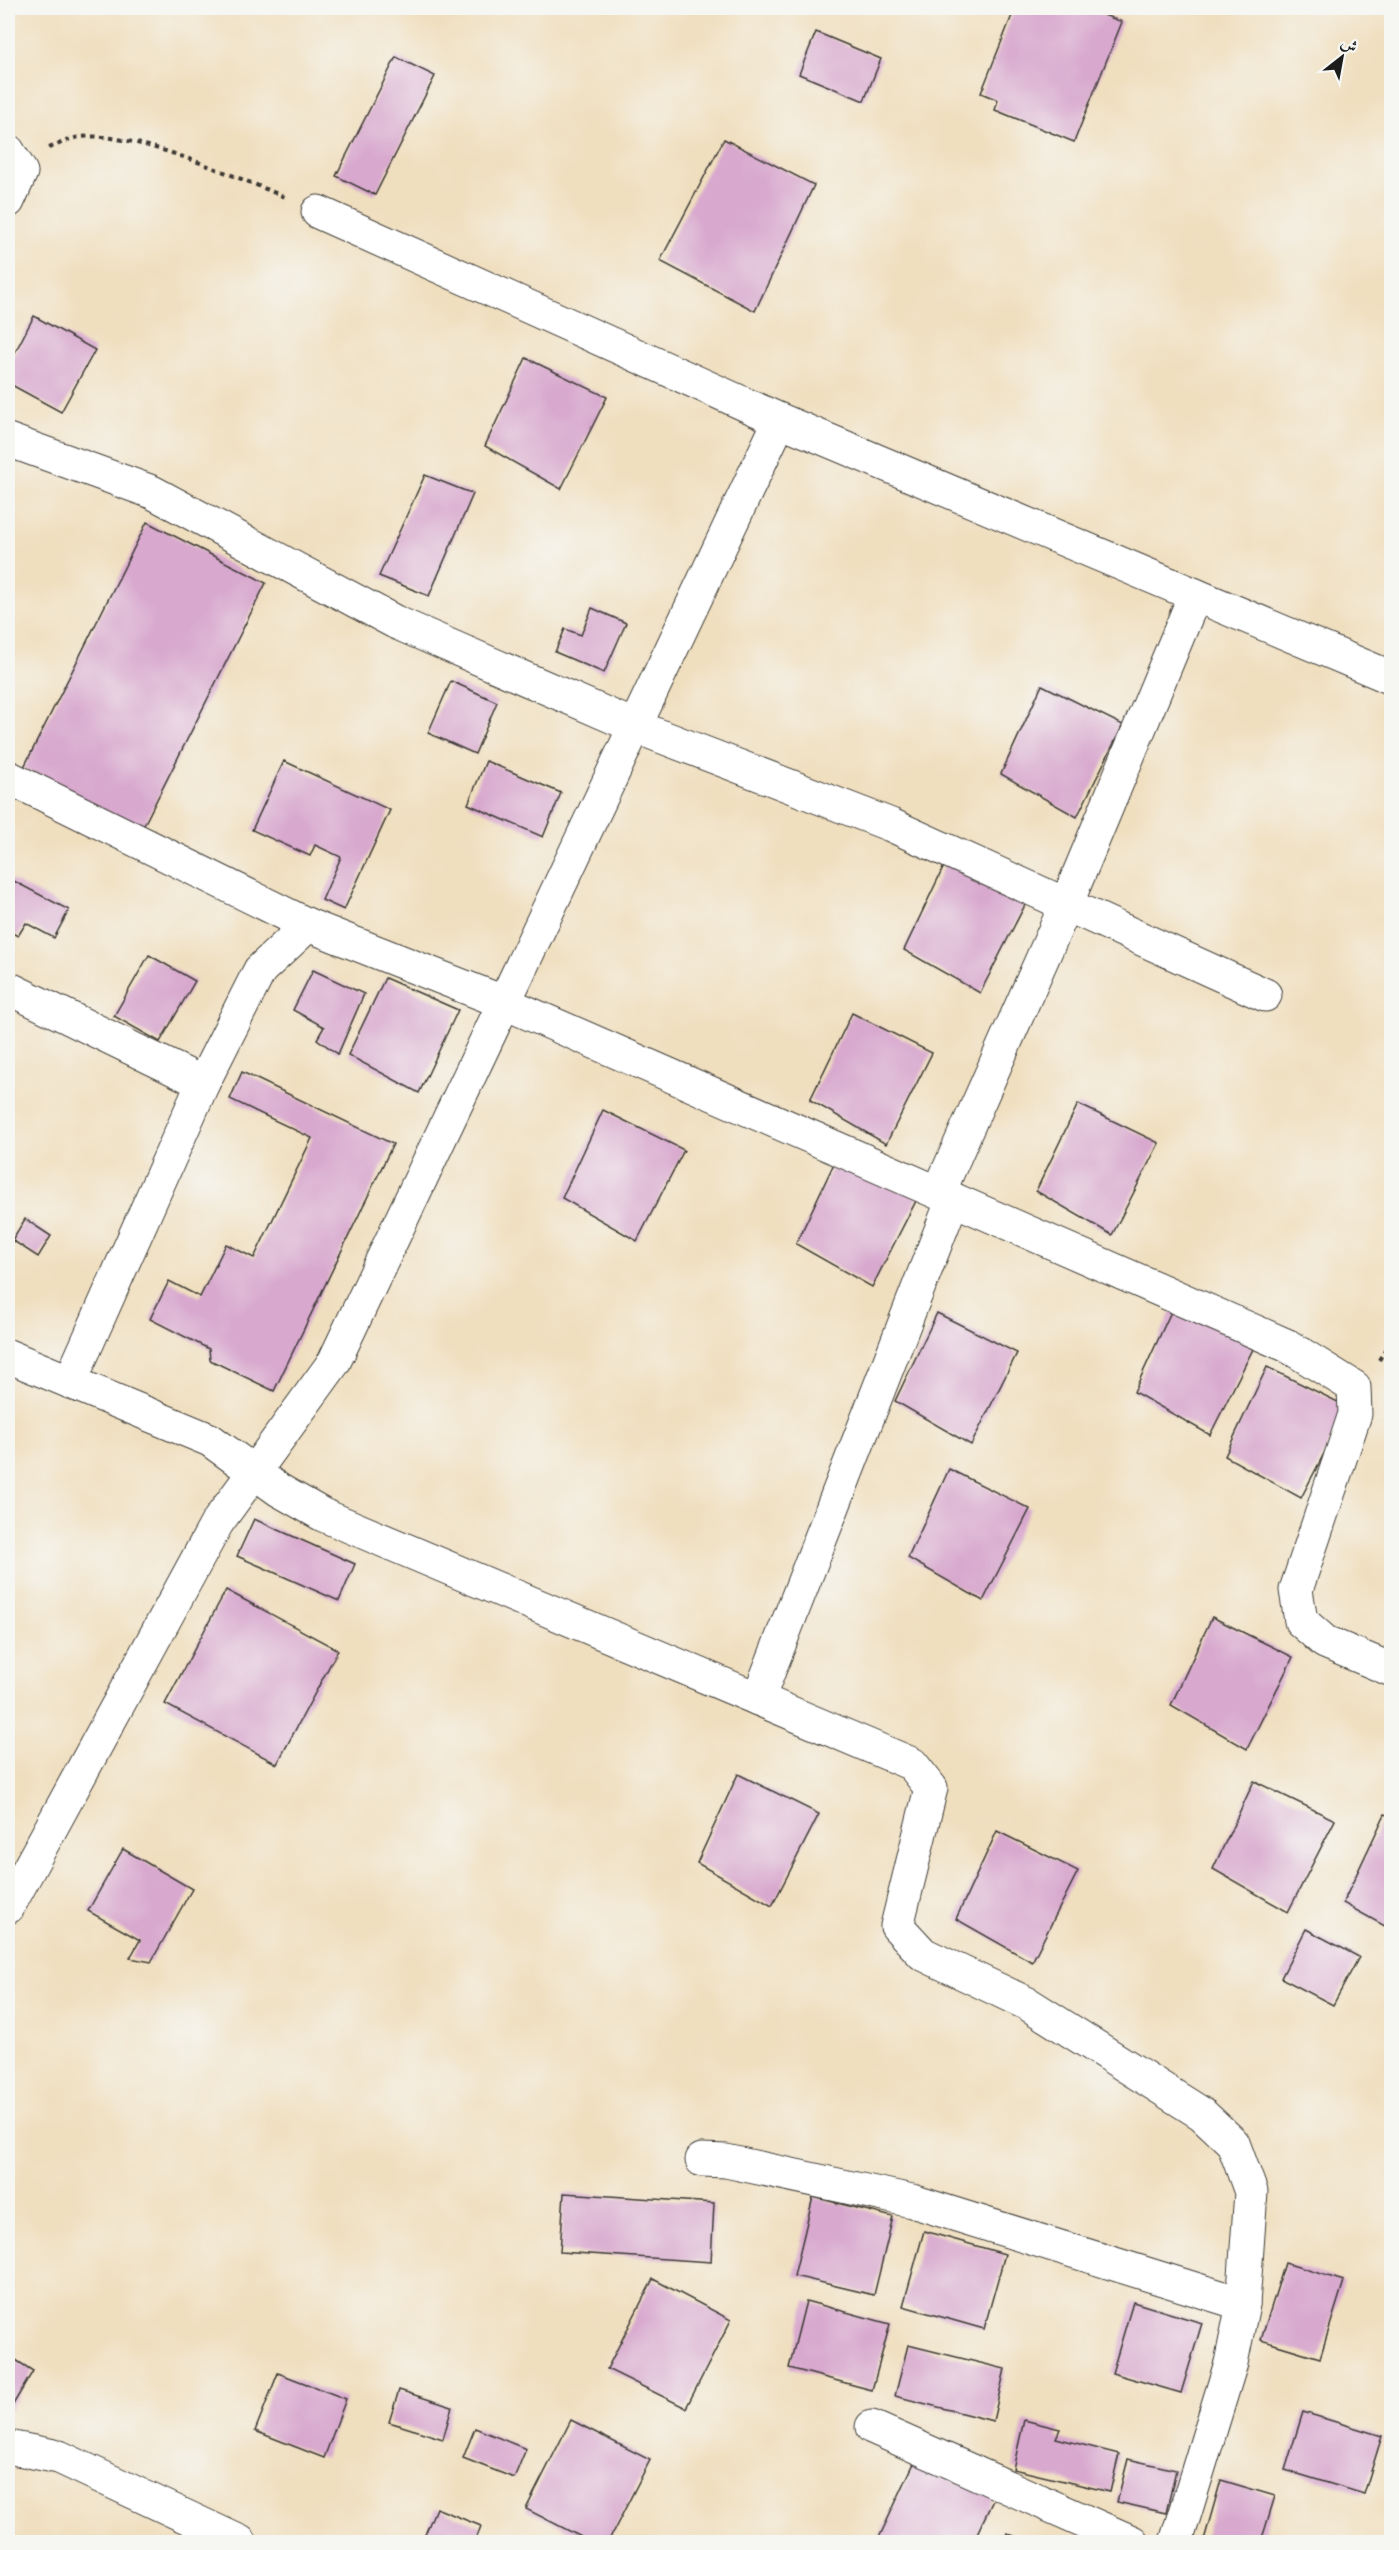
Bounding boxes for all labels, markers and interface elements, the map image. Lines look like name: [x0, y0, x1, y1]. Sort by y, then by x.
north arrow: [1312, 27, 1372, 87]
text: ش: [1338, 32, 1361, 57]

